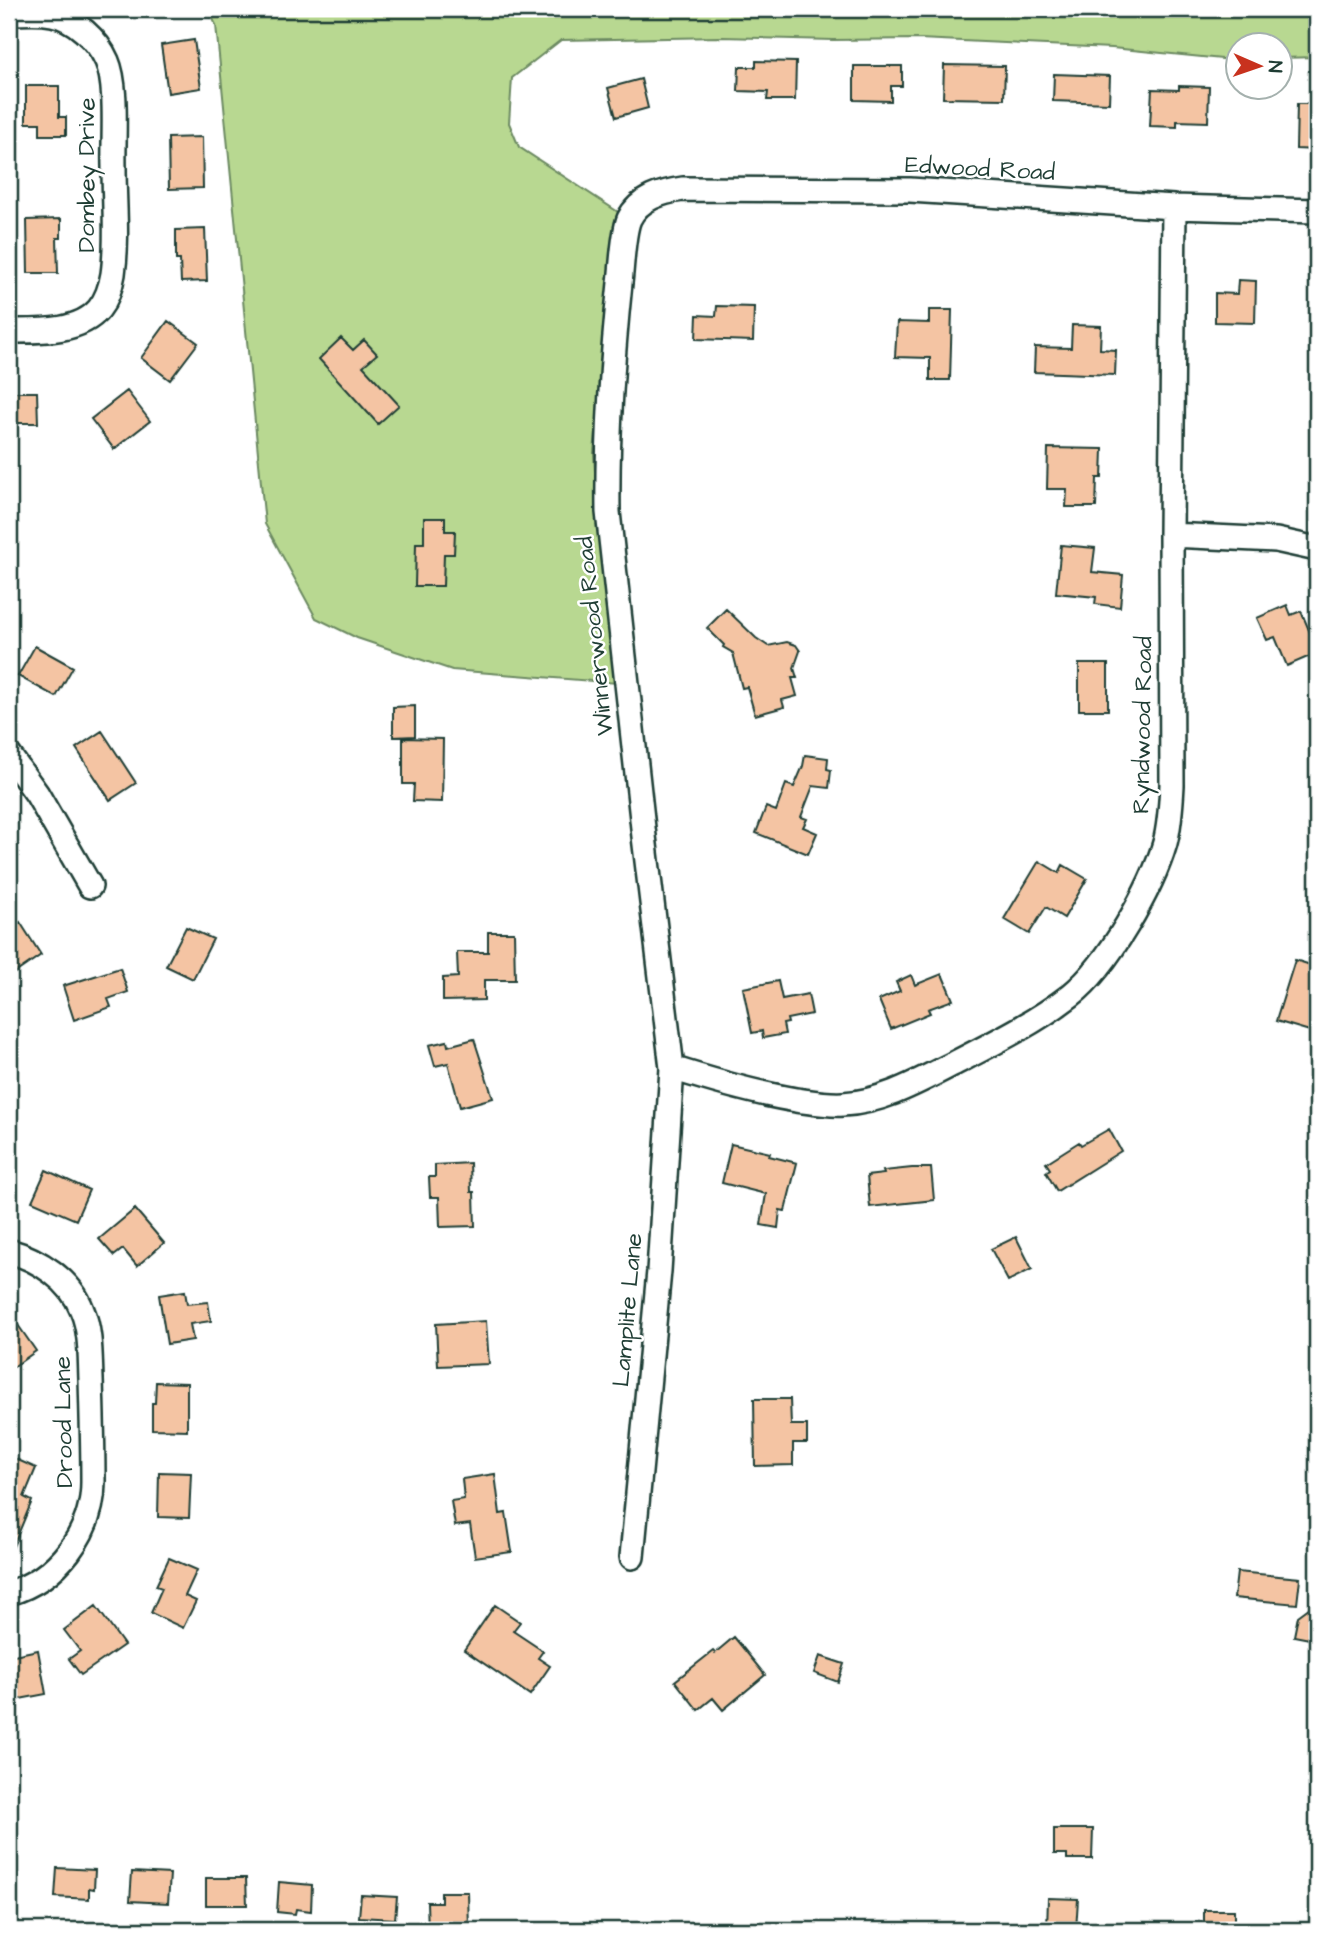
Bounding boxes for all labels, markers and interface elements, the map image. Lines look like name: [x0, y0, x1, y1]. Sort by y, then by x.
north arrow: [1224, 32, 1294, 102]
text: N: [1261, 60, 1288, 73]
street label: Dombey Drive: [70, 98, 105, 252]
street label: Edwood Road: [904, 148, 1056, 190]
street label: Winnerwood Road: [568, 535, 622, 737]
street label: Ryndwood Road: [1124, 636, 1163, 814]
street label: Lamplite Lane: [604, 1232, 652, 1388]
street label: Drood Lane: [46, 1356, 82, 1488]

